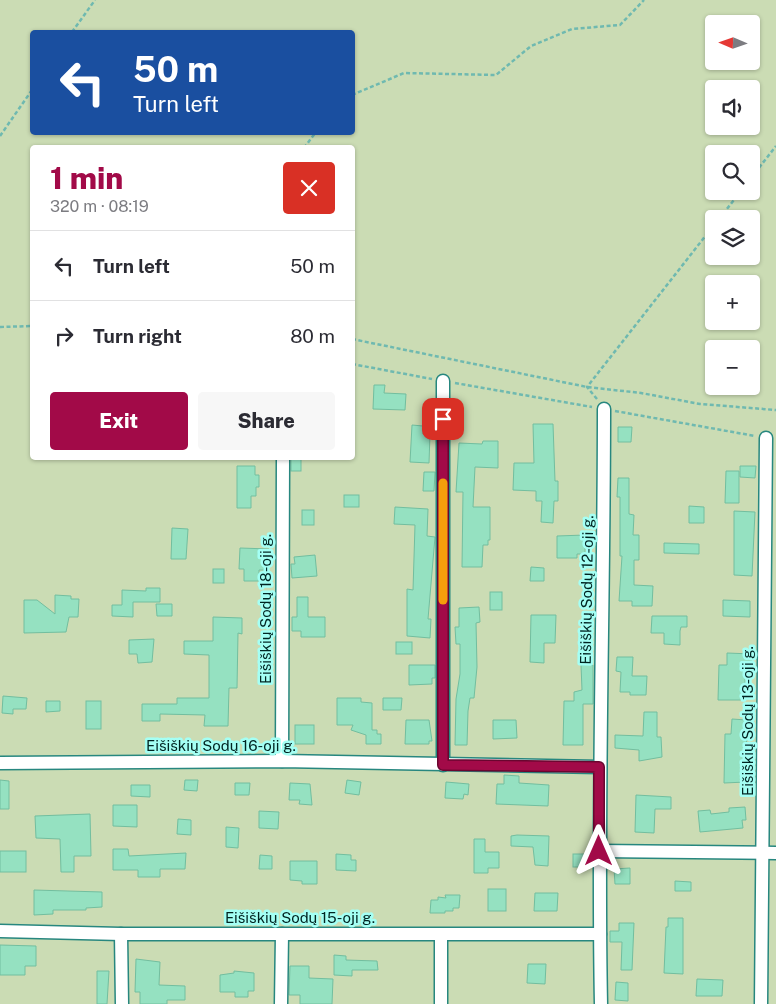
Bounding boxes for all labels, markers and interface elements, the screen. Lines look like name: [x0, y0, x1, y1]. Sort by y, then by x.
north arrow: [705, 15, 760, 70]
map controls: [705, 15, 760, 395]
text: 50 m: [133, 49, 218, 90]
icon: left: [50, 50, 115, 115]
button: sound: [705, 80, 760, 135]
text: Turn left: [133, 91, 219, 117]
button: search: [705, 145, 760, 200]
text: 1 min: [50, 160, 123, 196]
button: close: [283, 162, 335, 214]
text: 320 m · 08:19: [50, 197, 149, 216]
button: layers: [705, 210, 760, 265]
icon: left: [50, 252, 78, 280]
text: Turn left: [93, 255, 170, 277]
text: 50 m: [290, 255, 335, 277]
button: +: [705, 275, 760, 330]
icon: right: [50, 322, 78, 350]
text: Turn right: [93, 325, 182, 347]
text: 80 m: [290, 325, 335, 347]
button: −: [705, 340, 760, 395]
button: Exit: [50, 392, 188, 450]
button: Share: [198, 392, 335, 450]
pin: [422, 398, 464, 440]
icon: arrive: [429, 405, 457, 433]
street label: Eišiškių Sodų 12-oji g.: [577, 515, 596, 665]
street label: Eišiškių Sodų 18-oji g.: [257, 534, 274, 684]
street label: Eišiškių Sodų 13-oji g.: [739, 646, 756, 796]
street label: Eišiškių Sodų 16-oji g.: [146, 737, 296, 754]
position arrow: [572, 824, 624, 876]
street label: Eišiškių Sodų 15-oji g.: [225, 909, 375, 926]

